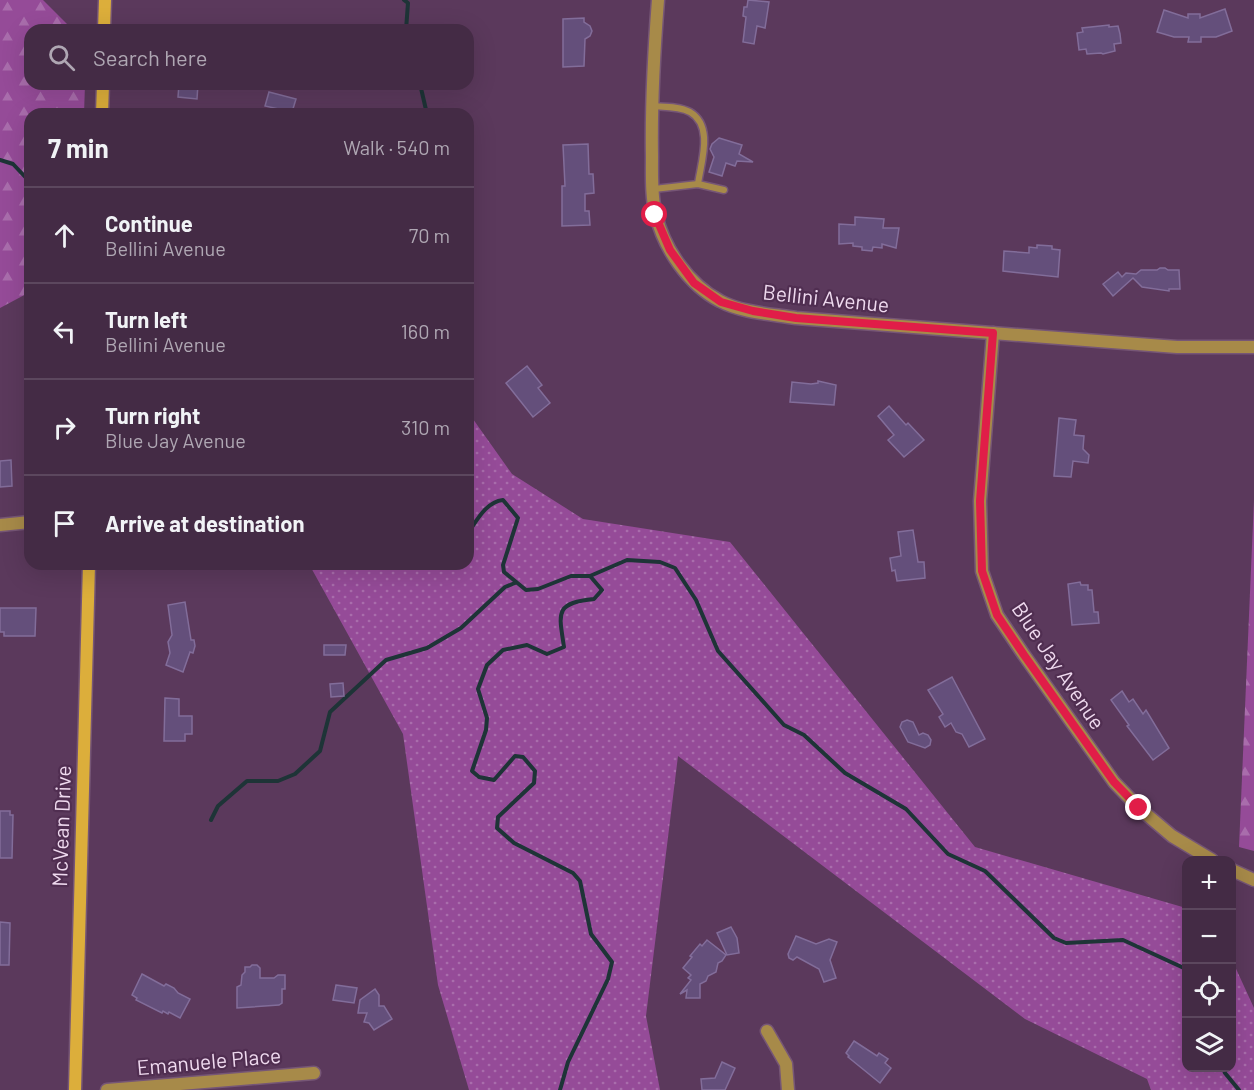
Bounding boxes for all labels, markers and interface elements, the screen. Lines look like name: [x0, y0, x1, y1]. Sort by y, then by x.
search box: [24, 24, 474, 90]
icon: search: [45, 41, 78, 74]
text: Search here: [93, 44, 207, 70]
text: 7 min: [48, 132, 109, 163]
text: Walk · 540 m: [343, 135, 450, 159]
route start: [641, 201, 667, 227]
text: Continue: [105, 210, 193, 236]
icon: ahead: [48, 219, 81, 252]
text: 70 m: [409, 223, 450, 247]
text: Bellini Avenue: [105, 236, 226, 260]
street label: Bellini Avenue: [762, 278, 891, 317]
text: Turn left: [105, 306, 188, 332]
icon: left: [48, 315, 81, 348]
text: 160 m: [401, 319, 450, 343]
text: Bellini Avenue: [105, 332, 226, 356]
text: Turn right: [105, 402, 200, 428]
icon: right: [48, 411, 81, 444]
text: 310 m: [401, 415, 450, 439]
text: Blue Jay Avenue: [105, 428, 246, 452]
icon: arrive: [48, 507, 81, 540]
text: Arrive at destination: [105, 510, 304, 536]
street label: Blue Jay Avenue: [1008, 597, 1111, 733]
street label: McVean Drive: [46, 765, 75, 887]
route end: [1125, 794, 1151, 820]
map controls: [1182, 856, 1236, 1072]
button: +: [1182, 856, 1236, 910]
button: −: [1182, 910, 1236, 964]
button: locate: [1182, 964, 1236, 1018]
button: layers: [1182, 1018, 1236, 1072]
street label: Emanuele Place: [136, 1042, 282, 1079]

